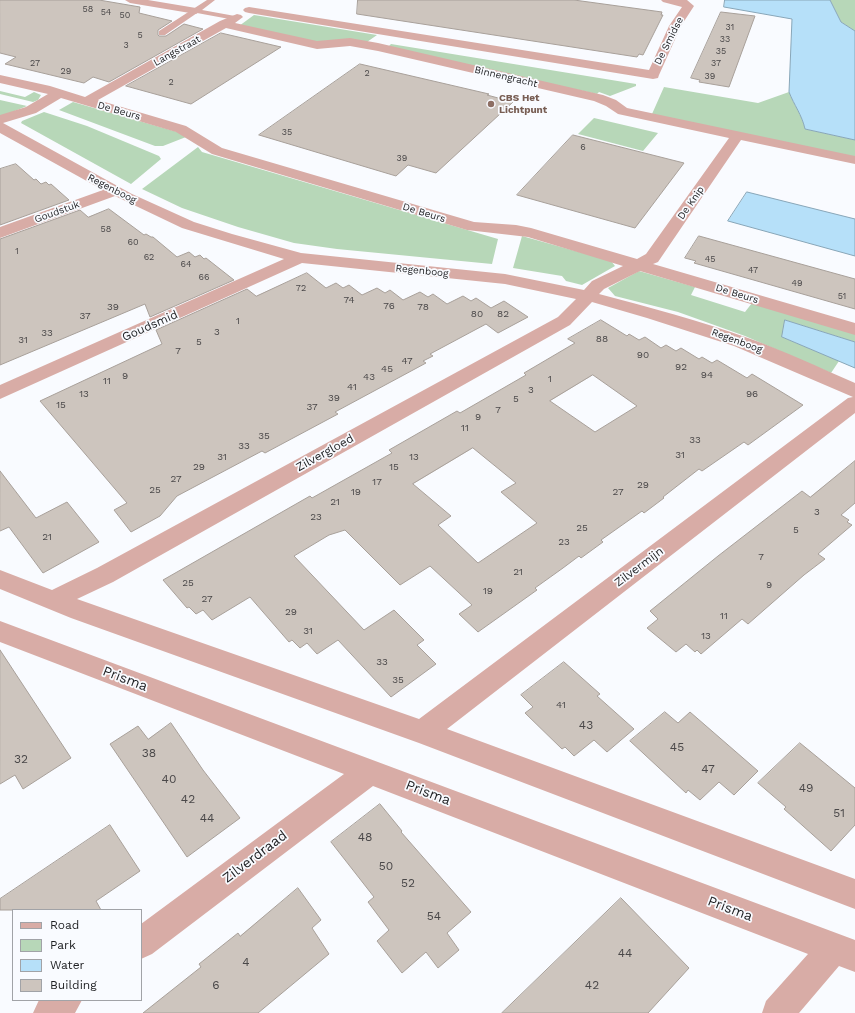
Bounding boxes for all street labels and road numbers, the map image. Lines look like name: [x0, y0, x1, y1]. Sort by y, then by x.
street label: De Smidse: [652, 15, 686, 67]
street label: Langstraat: [151, 33, 203, 69]
street label: Binnengracht: [473, 64, 539, 90]
street label: De Beurs: [96, 99, 142, 123]
street label: Regenboog: [86, 172, 138, 206]
street label: De Knip: [675, 184, 707, 222]
street label: Goudstuk: [33, 198, 81, 226]
street label: De Beurs: [401, 201, 447, 225]
street label: Regenboog: [395, 262, 449, 280]
street label: De Beurs: [714, 282, 760, 306]
street label: Goudsmid: [120, 307, 180, 345]
street label: Regenboog: [710, 326, 764, 356]
street label: Zilvergloed: [294, 431, 356, 475]
street label: Zilvermijn: [612, 544, 666, 590]
street label: Prisma: [100, 663, 150, 695]
street label: Prisma: [403, 777, 453, 809]
street label: Zilverdraad: [219, 827, 291, 887]
street label: Prisma: [705, 893, 755, 925]

